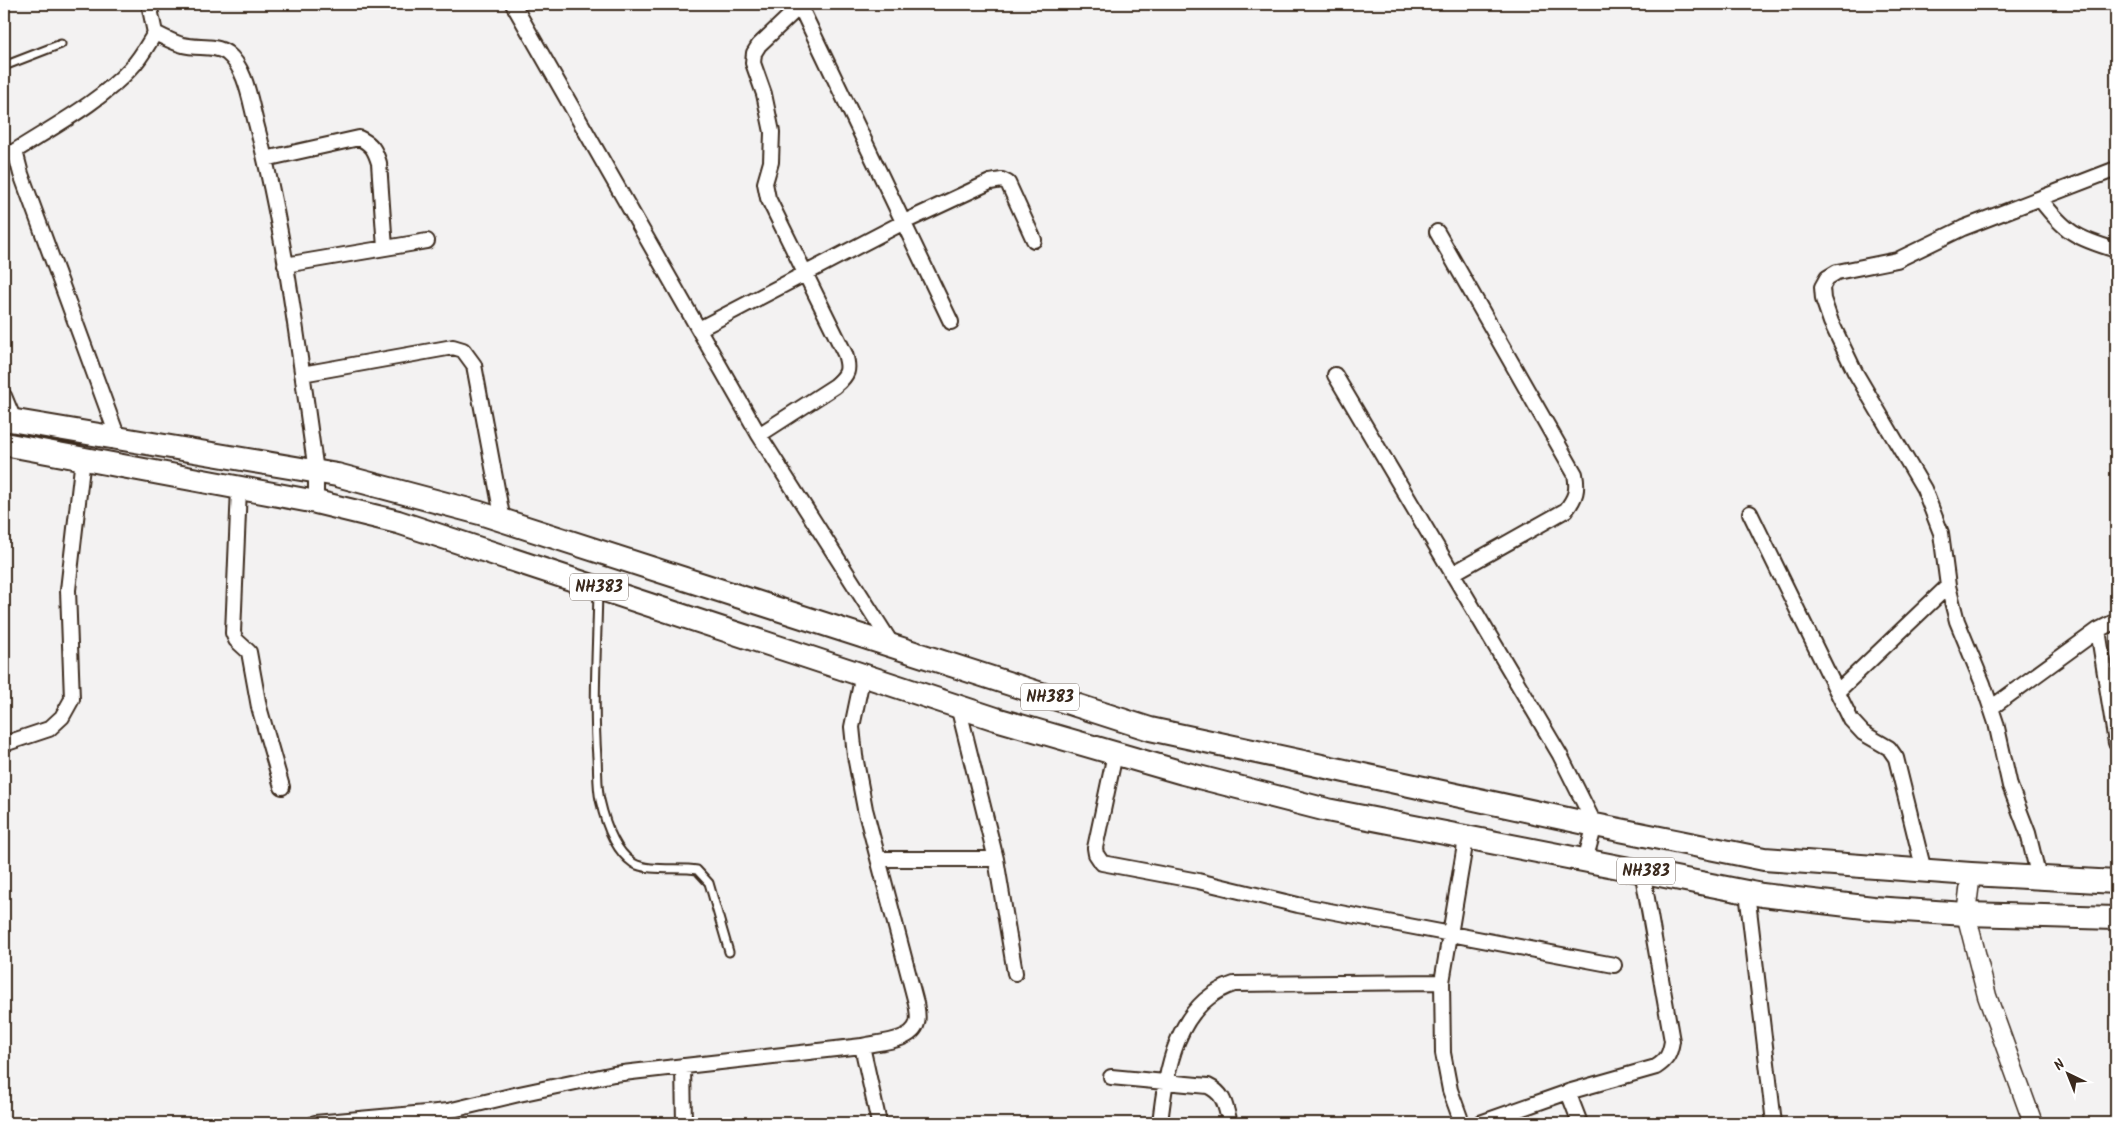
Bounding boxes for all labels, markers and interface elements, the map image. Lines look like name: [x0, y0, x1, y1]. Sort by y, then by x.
road number: NH383: [570, 574, 628, 600]
road number: NH383: [1021, 684, 1079, 710]
road number: NH383: [1617, 858, 1675, 884]
north arrow: [2042, 1050, 2092, 1100]
text: N: [2049, 1054, 2071, 1076]

